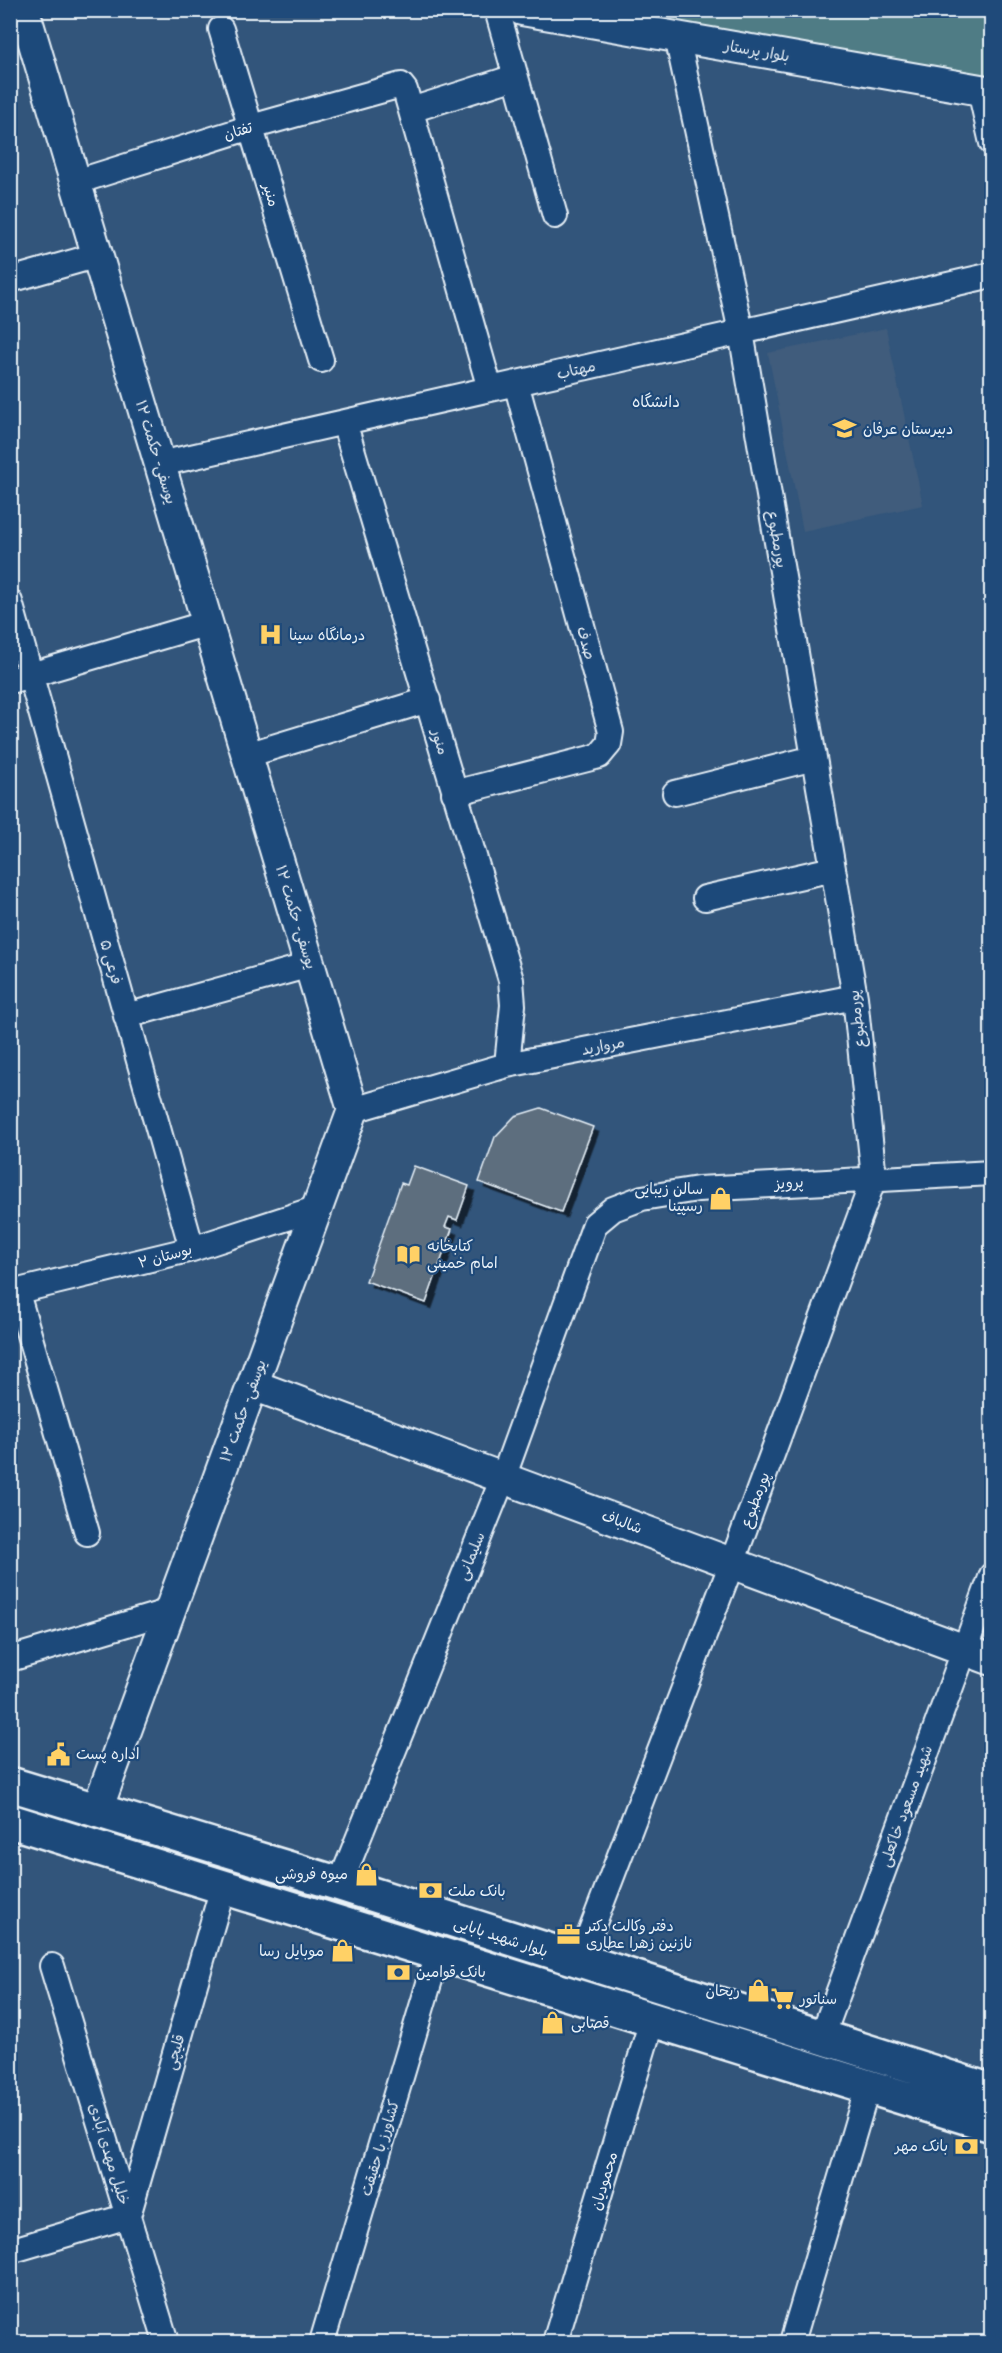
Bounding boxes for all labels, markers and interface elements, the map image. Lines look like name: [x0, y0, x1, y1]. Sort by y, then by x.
street label: بلوار پرستار: [722, 36, 791, 67]
street label: تفتان: [221, 118, 255, 145]
street label: منیر: [257, 179, 283, 209]
street label: مهتاب: [555, 357, 597, 384]
district label: دانشگاه: [632, 392, 680, 412]
street label: یوسفی- حکمت ۱۲: [131, 398, 180, 506]
school or university icon: دبیرستان عرفان: [832, 416, 858, 442]
place label: دبیرستان عرفان: [863, 420, 953, 439]
street label: پورمطبوع: [762, 509, 791, 569]
hospital icon: درمانگاه سینا: [258, 622, 284, 648]
street label: صدف: [572, 624, 599, 662]
place label: درمانگاه سینا: [289, 626, 365, 645]
street label: منور: [427, 726, 452, 757]
street label: یوسفی- حکمت ۱۲: [271, 863, 320, 971]
street label: فرعی ۵: [95, 938, 126, 987]
street label: پورمطبوع: [845, 989, 870, 1049]
street label: مروارید: [580, 1033, 626, 1060]
street label: پرویز: [772, 1173, 804, 1194]
place label: سالن زیبایی رسپینا: [635, 1180, 703, 1216]
shop icon: سالن زیبایی رسپینا: [708, 1185, 734, 1211]
place label: کتابخانه امام خمینی: [427, 1237, 498, 1274]
street label: بوستان ۲: [136, 1240, 194, 1273]
library icon: کتابخانه امام خمینی: [396, 1242, 422, 1268]
street label: یوسفی- حکمت ۱۲: [216, 1357, 271, 1465]
street label: پورمطبوع: [737, 1470, 774, 1531]
street label: شالباف: [599, 1506, 645, 1539]
street label: سلیمانی: [453, 1529, 490, 1583]
public building icon: اداره پست: [45, 1741, 71, 1767]
street label: شهید مسعود خاکعلی: [876, 1743, 937, 1869]
place label: اداره پست: [76, 1745, 139, 1764]
shop icon: میوه فروشی: [353, 1861, 379, 1887]
place label: میوه فروشی: [275, 1865, 348, 1884]
bank icon: بانک ملت: [417, 1878, 443, 1904]
place label: بانک ملت: [448, 1882, 506, 1901]
street label: بلوار شهید بابایی: [452, 1913, 550, 1962]
place label: دفتر وکالت دکتر نازنین زهرا عطاری: [585, 1917, 692, 1953]
office icon: دفتر وکالت دکتر نازنین زهرا عطاری: [555, 1922, 581, 1948]
shop icon: موبایل رسا: [329, 1938, 355, 1964]
place label: موبایل رسا: [259, 1942, 324, 1961]
bank icon: بانک قوامین: [385, 1959, 411, 1985]
place label: بانک قوامین: [416, 1963, 486, 1982]
shop icon: ریحان: [745, 1978, 771, 2004]
place label: ریحان: [705, 1982, 740, 2001]
supermarket icon: سناتور: [769, 1986, 795, 2012]
place label: سناتور: [799, 1990, 837, 2009]
shop icon: قصابی: [540, 2010, 566, 2036]
place label: قصابی: [571, 2014, 610, 2033]
street label: قلیچی: [161, 2032, 190, 2072]
street label: کشاورز با حقیقت: [357, 2098, 404, 2199]
street label: خلیل مهدی آبادی: [84, 2101, 133, 2207]
bank icon: بانک مهر: [953, 2133, 979, 2159]
place label: بانک مهر: [893, 2137, 948, 2156]
street label: محمودیان: [587, 2150, 622, 2213]

